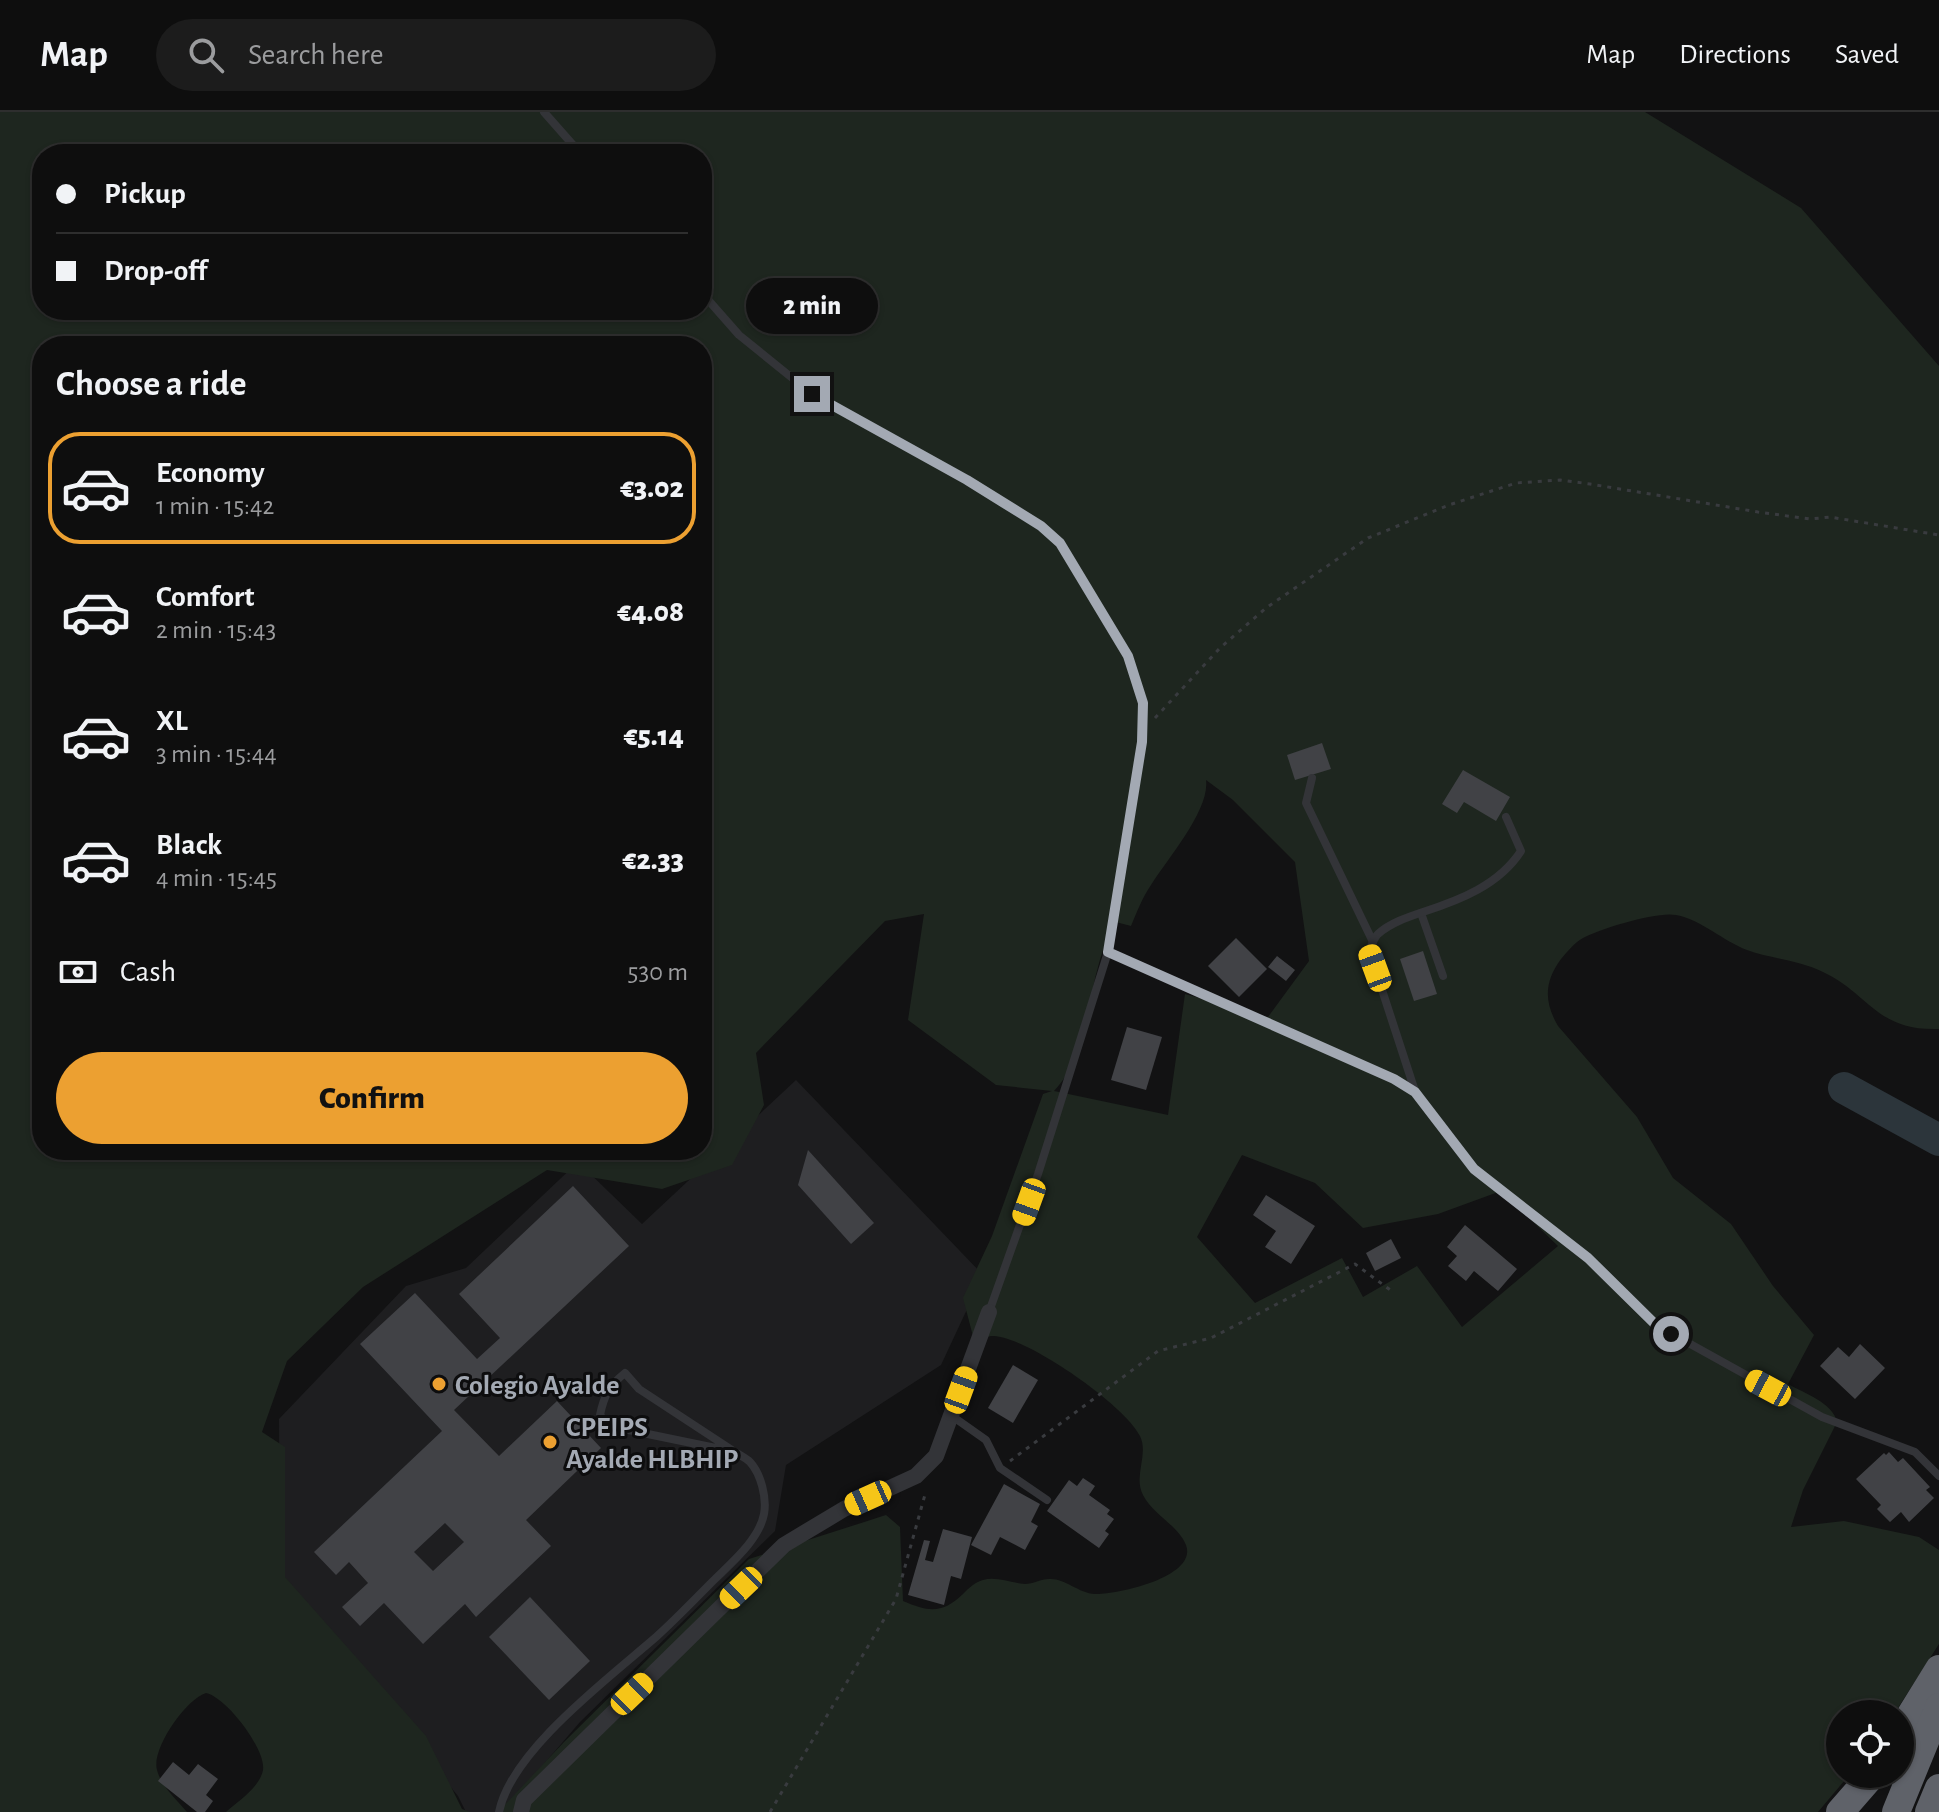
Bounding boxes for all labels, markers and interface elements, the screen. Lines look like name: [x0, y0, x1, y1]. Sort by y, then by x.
search box: [156, 19, 716, 91]
icon: search: [184, 33, 228, 77]
text: Map: [40, 36, 108, 74]
text: Search here: [248, 40, 384, 70]
text: Map: [1586, 41, 1635, 69]
text: Directions: [1679, 41, 1791, 69]
text: Saved: [1835, 41, 1899, 69]
text: Pickup: [104, 179, 186, 209]
text: Drop-off: [104, 256, 207, 286]
callout: 2 min: [746, 278, 878, 334]
text: 2 min: [783, 293, 841, 319]
text: Choose a ride: [56, 366, 246, 402]
route end: [794, 376, 830, 412]
icon: car: [60, 452, 132, 524]
text: Economy: [156, 458, 265, 488]
text: €3.02: [620, 473, 684, 503]
text: 1 min · 15:42: [156, 493, 274, 519]
icon: car: [60, 576, 132, 648]
text: Comfort: [156, 582, 255, 612]
text: €4.08: [617, 597, 684, 627]
text: 2 min · 15:43: [156, 617, 276, 643]
icon: car: [60, 700, 132, 772]
text: XL: [156, 706, 188, 736]
text: €5.14: [624, 721, 684, 751]
text: 3 min · 15:44: [156, 741, 277, 767]
icon: car: [60, 824, 132, 896]
text: Black: [156, 830, 222, 860]
text: €2.33: [623, 845, 684, 875]
text: 4 min · 15:45: [156, 865, 277, 891]
car: [1356, 941, 1394, 995]
icon: cash: [56, 950, 100, 994]
text: Cash: [120, 957, 176, 987]
text: 530 m: [628, 959, 688, 985]
button: Confirm: [56, 1052, 688, 1144]
car: [1010, 1175, 1048, 1229]
route start: [1653, 1316, 1689, 1352]
car: [942, 1363, 980, 1417]
car: [1741, 1366, 1795, 1410]
place label: Colegio Ayalde: [455, 1372, 620, 1400]
marker: Colegio Ayalde: [430, 1375, 448, 1393]
place label: CPEIPS Ayalde HLBHIP: [566, 1414, 738, 1474]
marker: CPEIPS Ayalde HLBHIP: [541, 1433, 559, 1451]
car: [841, 1477, 895, 1519]
car: [715, 1563, 767, 1613]
car: [606, 1669, 658, 1719]
map controls: [1826, 1700, 1914, 1788]
button: locate: [1826, 1700, 1914, 1788]

